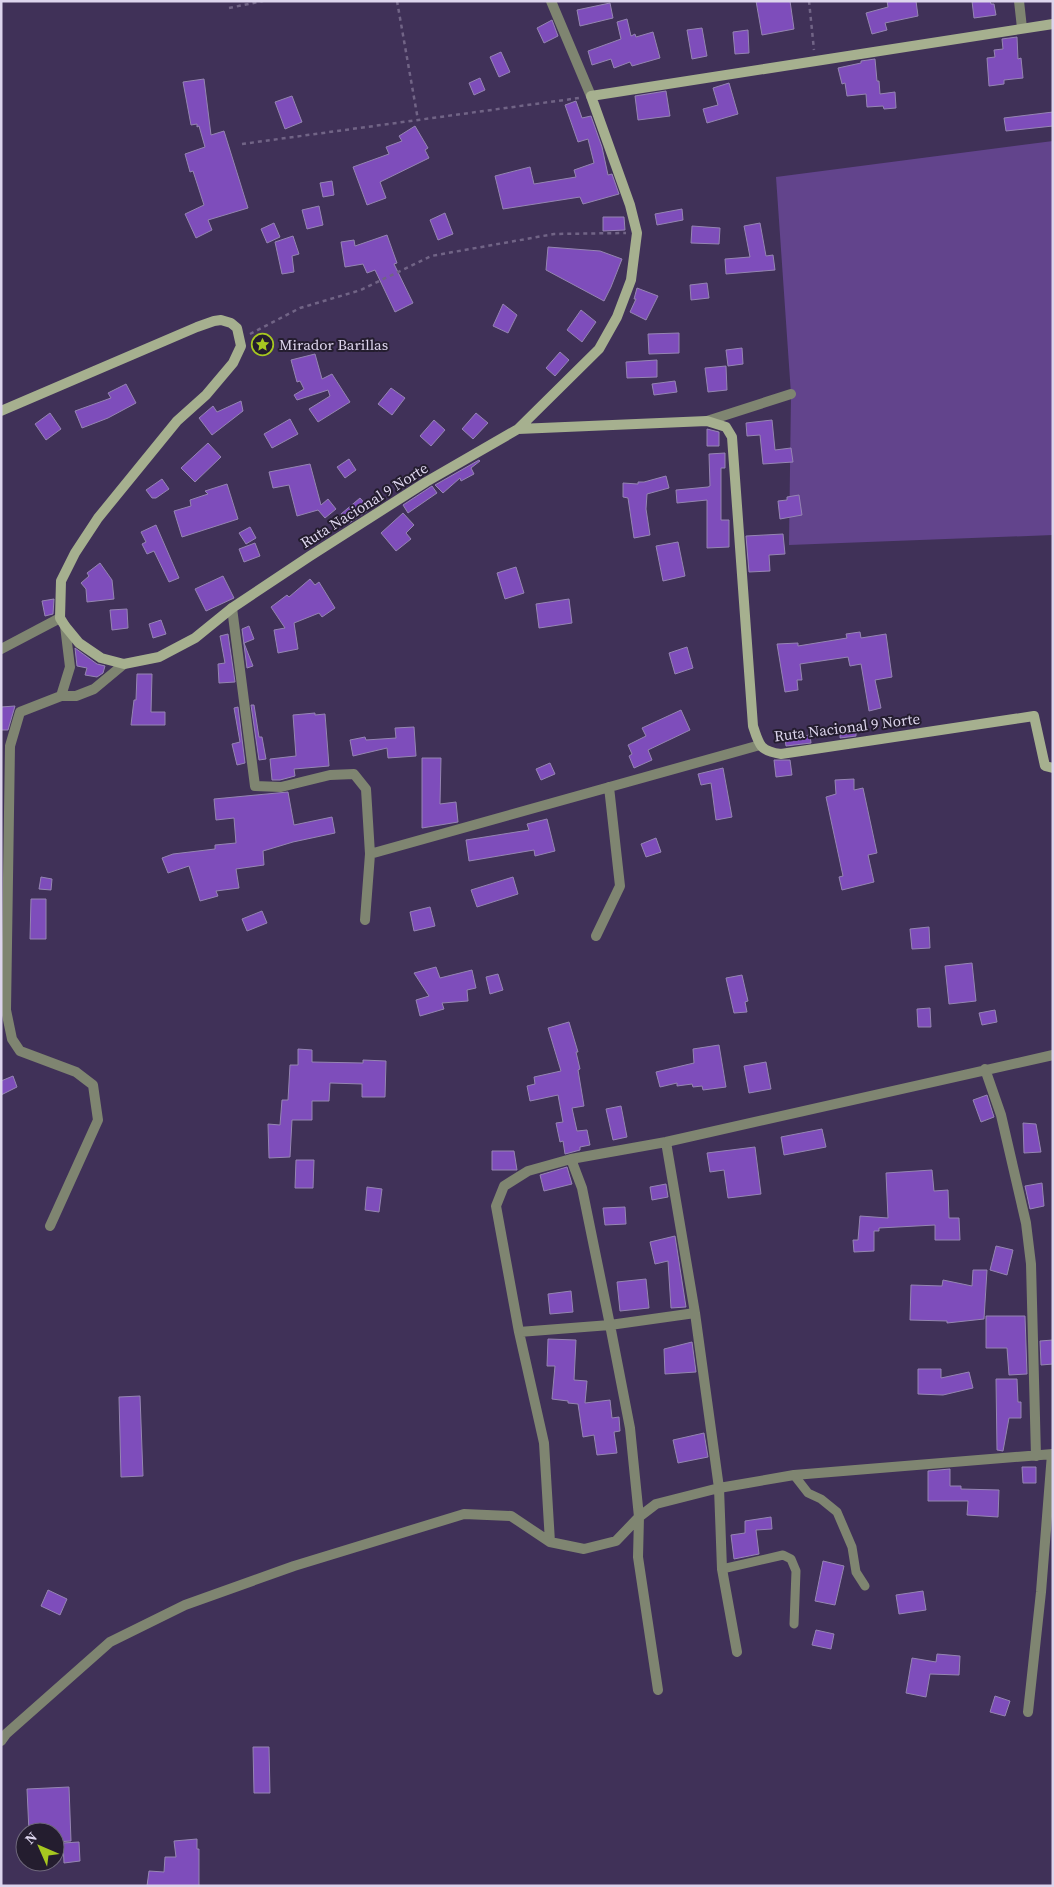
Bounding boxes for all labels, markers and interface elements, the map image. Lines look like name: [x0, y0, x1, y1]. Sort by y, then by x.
place icon: Mirador Barillas: [251, 332, 275, 356]
place label: Mirador Barillas: [279, 334, 388, 355]
street label: Ruta Nacional 9 Norte: [296, 457, 432, 553]
street label: Ruta Nacional 9 Norte: [773, 708, 921, 746]
north arrow: [15, 1822, 65, 1872]
text: N: [20, 1827, 41, 1848]

